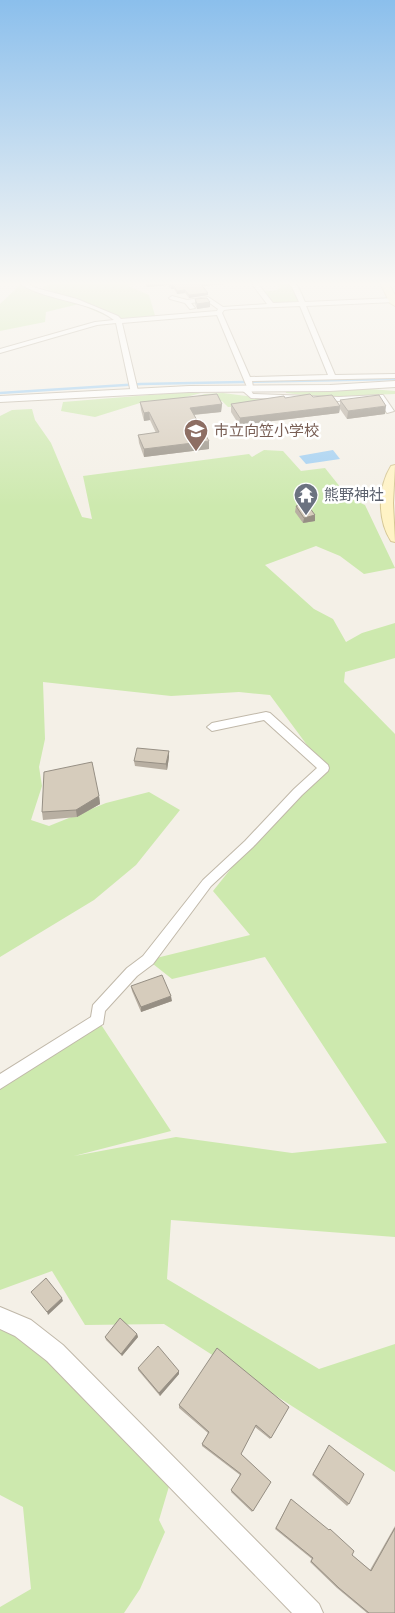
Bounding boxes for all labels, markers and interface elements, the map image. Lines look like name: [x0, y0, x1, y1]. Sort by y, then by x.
school or university icon: 市立向笠小学校: [183, 418, 209, 452]
place label: 市立向笠小学校: [214, 422, 319, 440]
temple icon: 熊野神社: [293, 482, 319, 516]
place label: 熊野神社: [324, 486, 384, 504]

